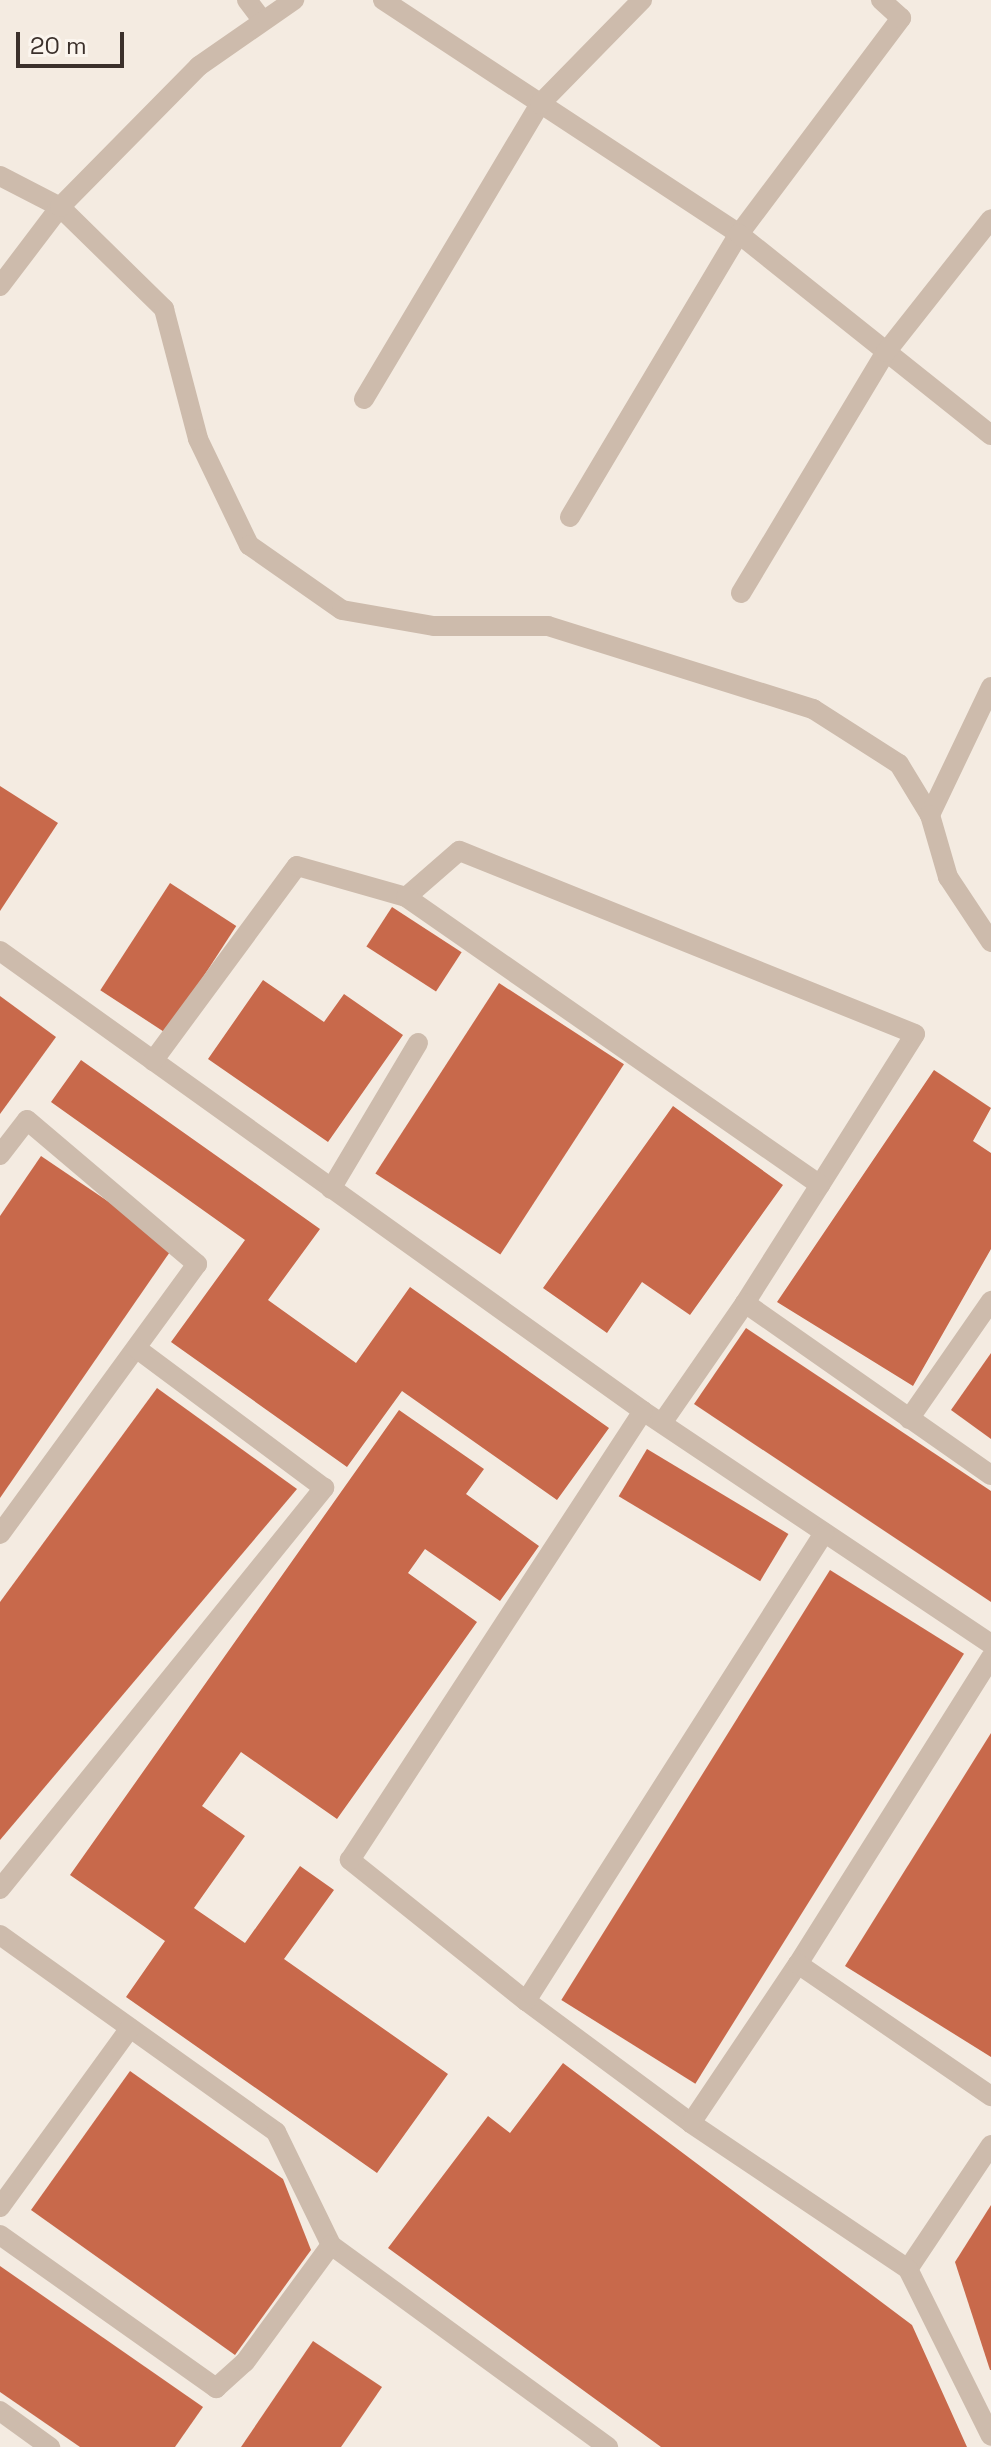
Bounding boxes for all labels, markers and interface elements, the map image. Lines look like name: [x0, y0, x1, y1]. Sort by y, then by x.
scale bar: [20, 16, 128, 66]
text: 20 m: [30, 30, 87, 61]

